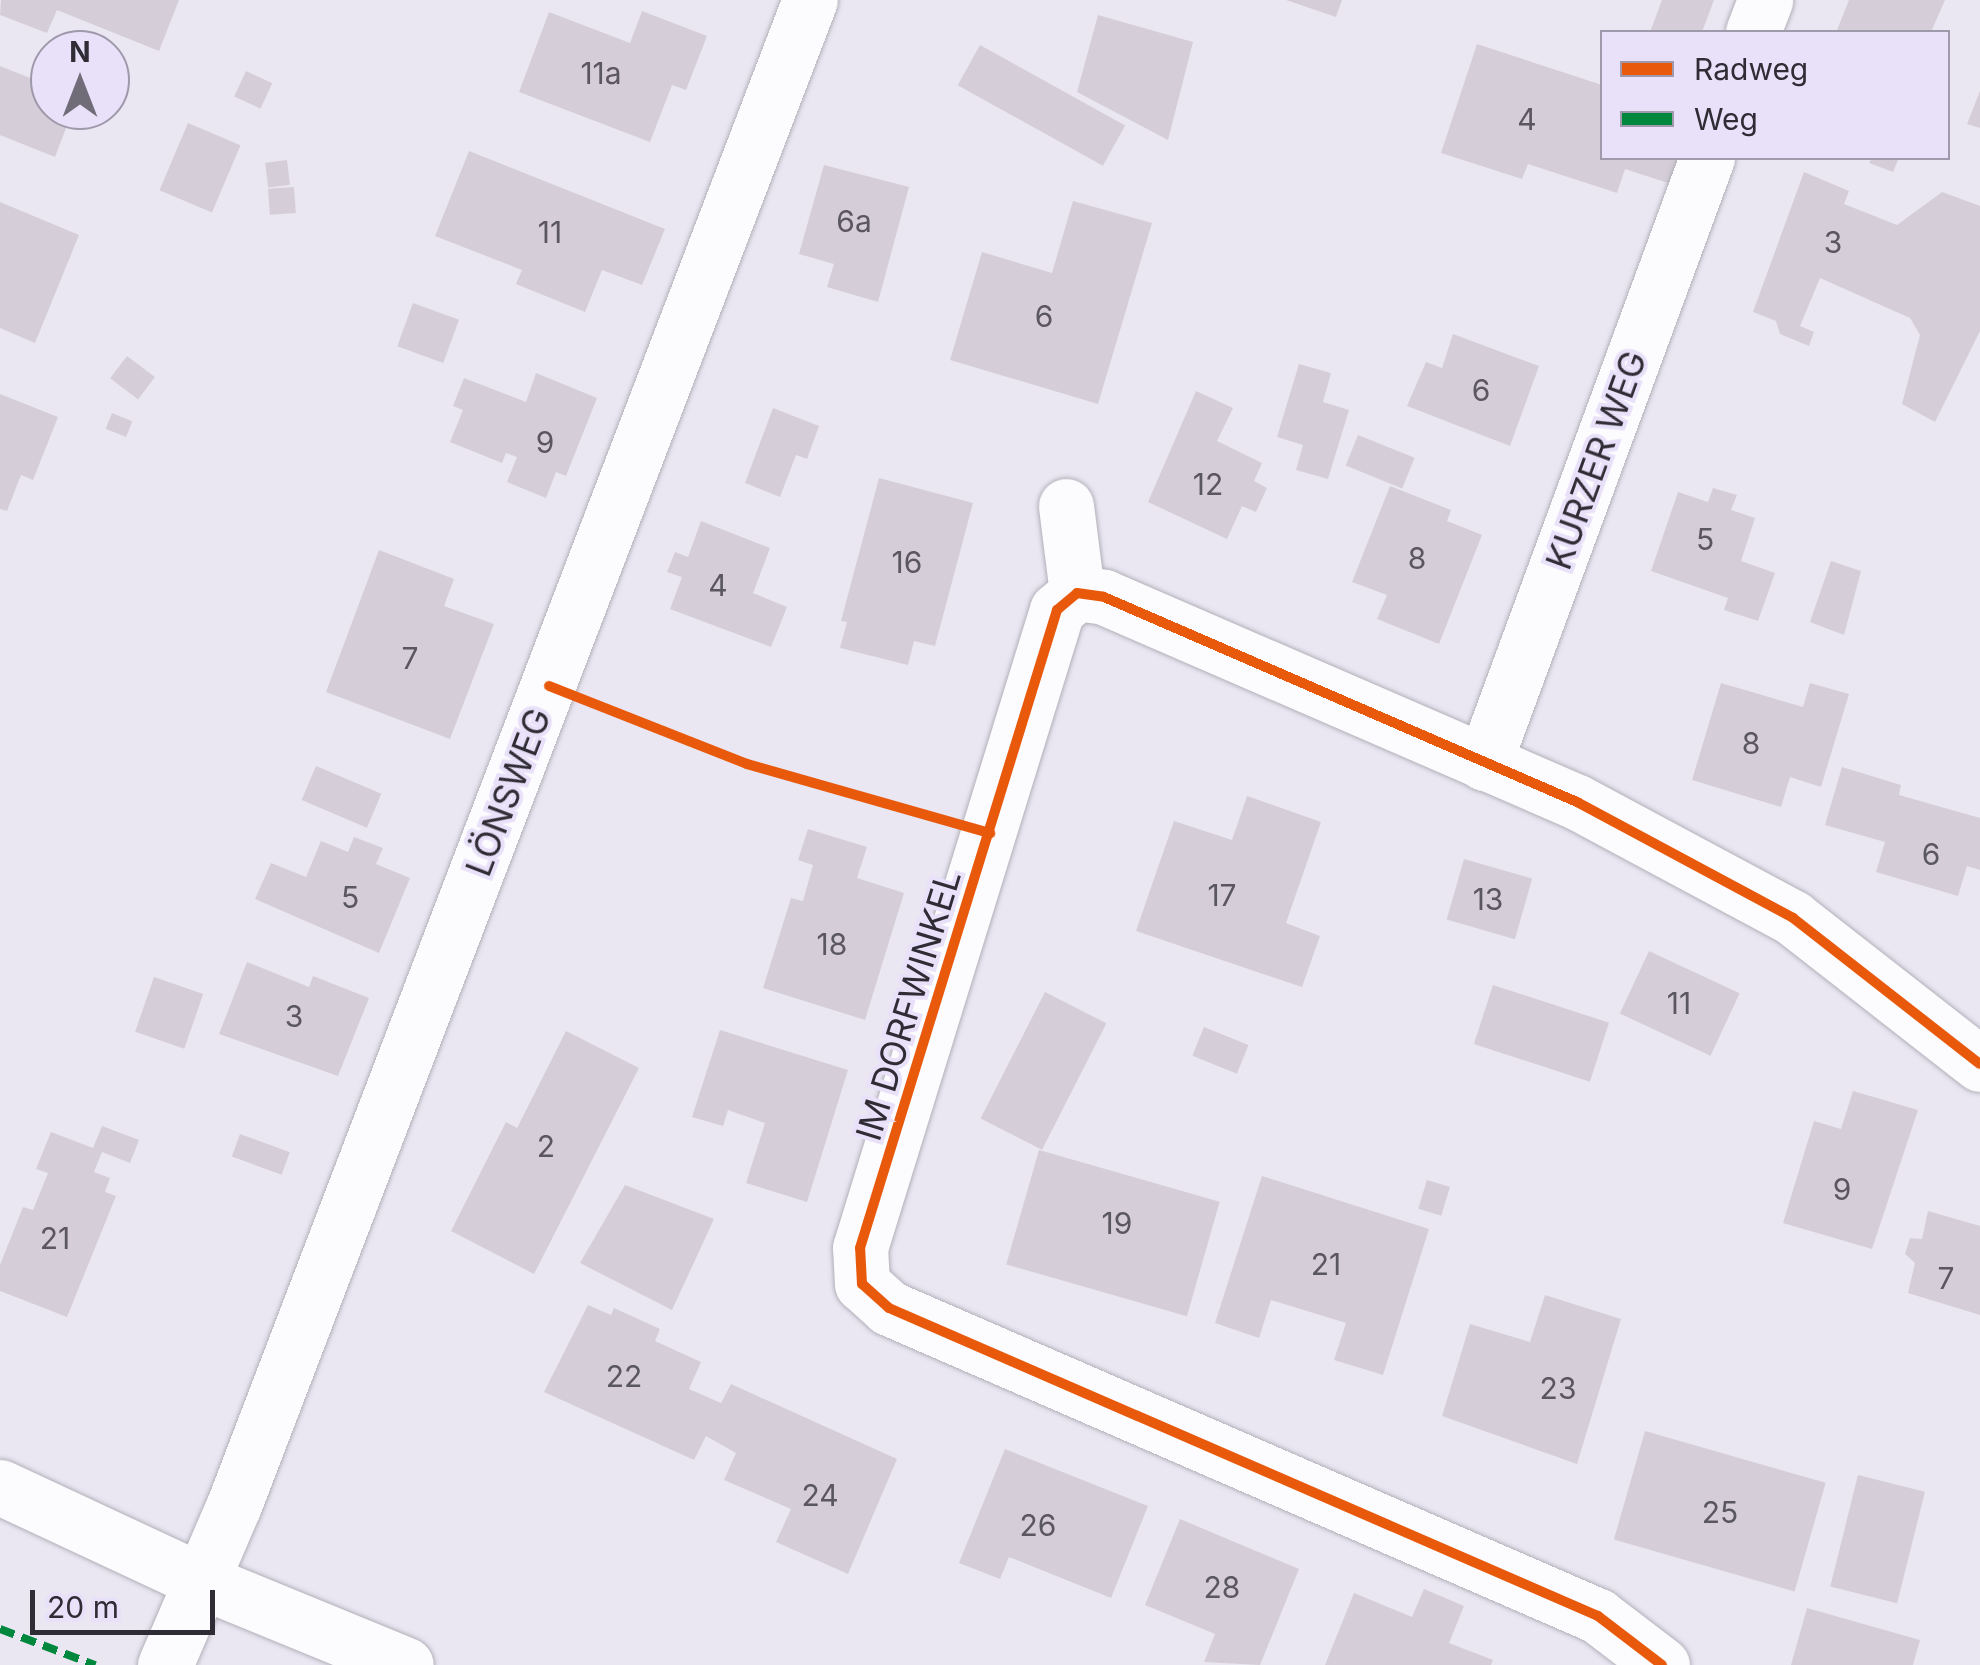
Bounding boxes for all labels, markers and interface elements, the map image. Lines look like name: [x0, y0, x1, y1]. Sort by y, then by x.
north arrow: [30, 30, 130, 130]
legend: [1600, 30, 1950, 160]
text: N: [69, 35, 91, 69]
text: Radweg: [1694, 51, 1808, 87]
house number: 11a: [580, 55, 622, 91]
house number: 4: [1517, 101, 1537, 137]
text: Weg: [1694, 101, 1758, 137]
house number: 6a: [836, 203, 872, 239]
house number: 11: [538, 214, 562, 250]
house number: 3: [1824, 224, 1842, 260]
house number: 6: [1035, 298, 1053, 334]
street label: KURZER WEG: [1537, 345, 1655, 575]
house number: 6: [1472, 372, 1490, 408]
house number: 9: [536, 424, 554, 460]
house number: 12: [1193, 466, 1223, 502]
house number: 5: [1696, 521, 1714, 557]
house number: 8: [1408, 540, 1426, 576]
house number: 16: [892, 544, 922, 580]
house number: 4: [708, 567, 728, 603]
house number: 7: [402, 640, 418, 676]
street label: LÖNSWEG: [457, 702, 559, 882]
house number: 8: [1742, 725, 1760, 761]
house number: 6: [1922, 836, 1940, 872]
street label: IM DORFWINKEL: [847, 865, 969, 1145]
house number: 17: [1207, 877, 1237, 913]
house number: 5: [341, 879, 359, 915]
house number: 13: [1473, 881, 1503, 917]
house number: 18: [817, 926, 847, 962]
house number: 11: [1667, 985, 1691, 1021]
house number: 3: [285, 998, 303, 1034]
house number: 2: [537, 1128, 555, 1164]
house number: 9: [1833, 1171, 1851, 1207]
house number: 19: [1102, 1205, 1132, 1241]
house number: 21: [40, 1220, 70, 1256]
house number: 21: [1311, 1246, 1341, 1282]
house number: 7: [1938, 1260, 1954, 1296]
house number: 22: [606, 1358, 642, 1394]
house number: 23: [1540, 1370, 1576, 1406]
house number: 24: [801, 1477, 839, 1513]
house number: 25: [1702, 1494, 1738, 1530]
house number: 26: [1020, 1507, 1056, 1543]
house number: 28: [1204, 1569, 1240, 1605]
scale bar: [35, 1570, 220, 1632]
text: 20 m: [47, 1589, 119, 1625]

